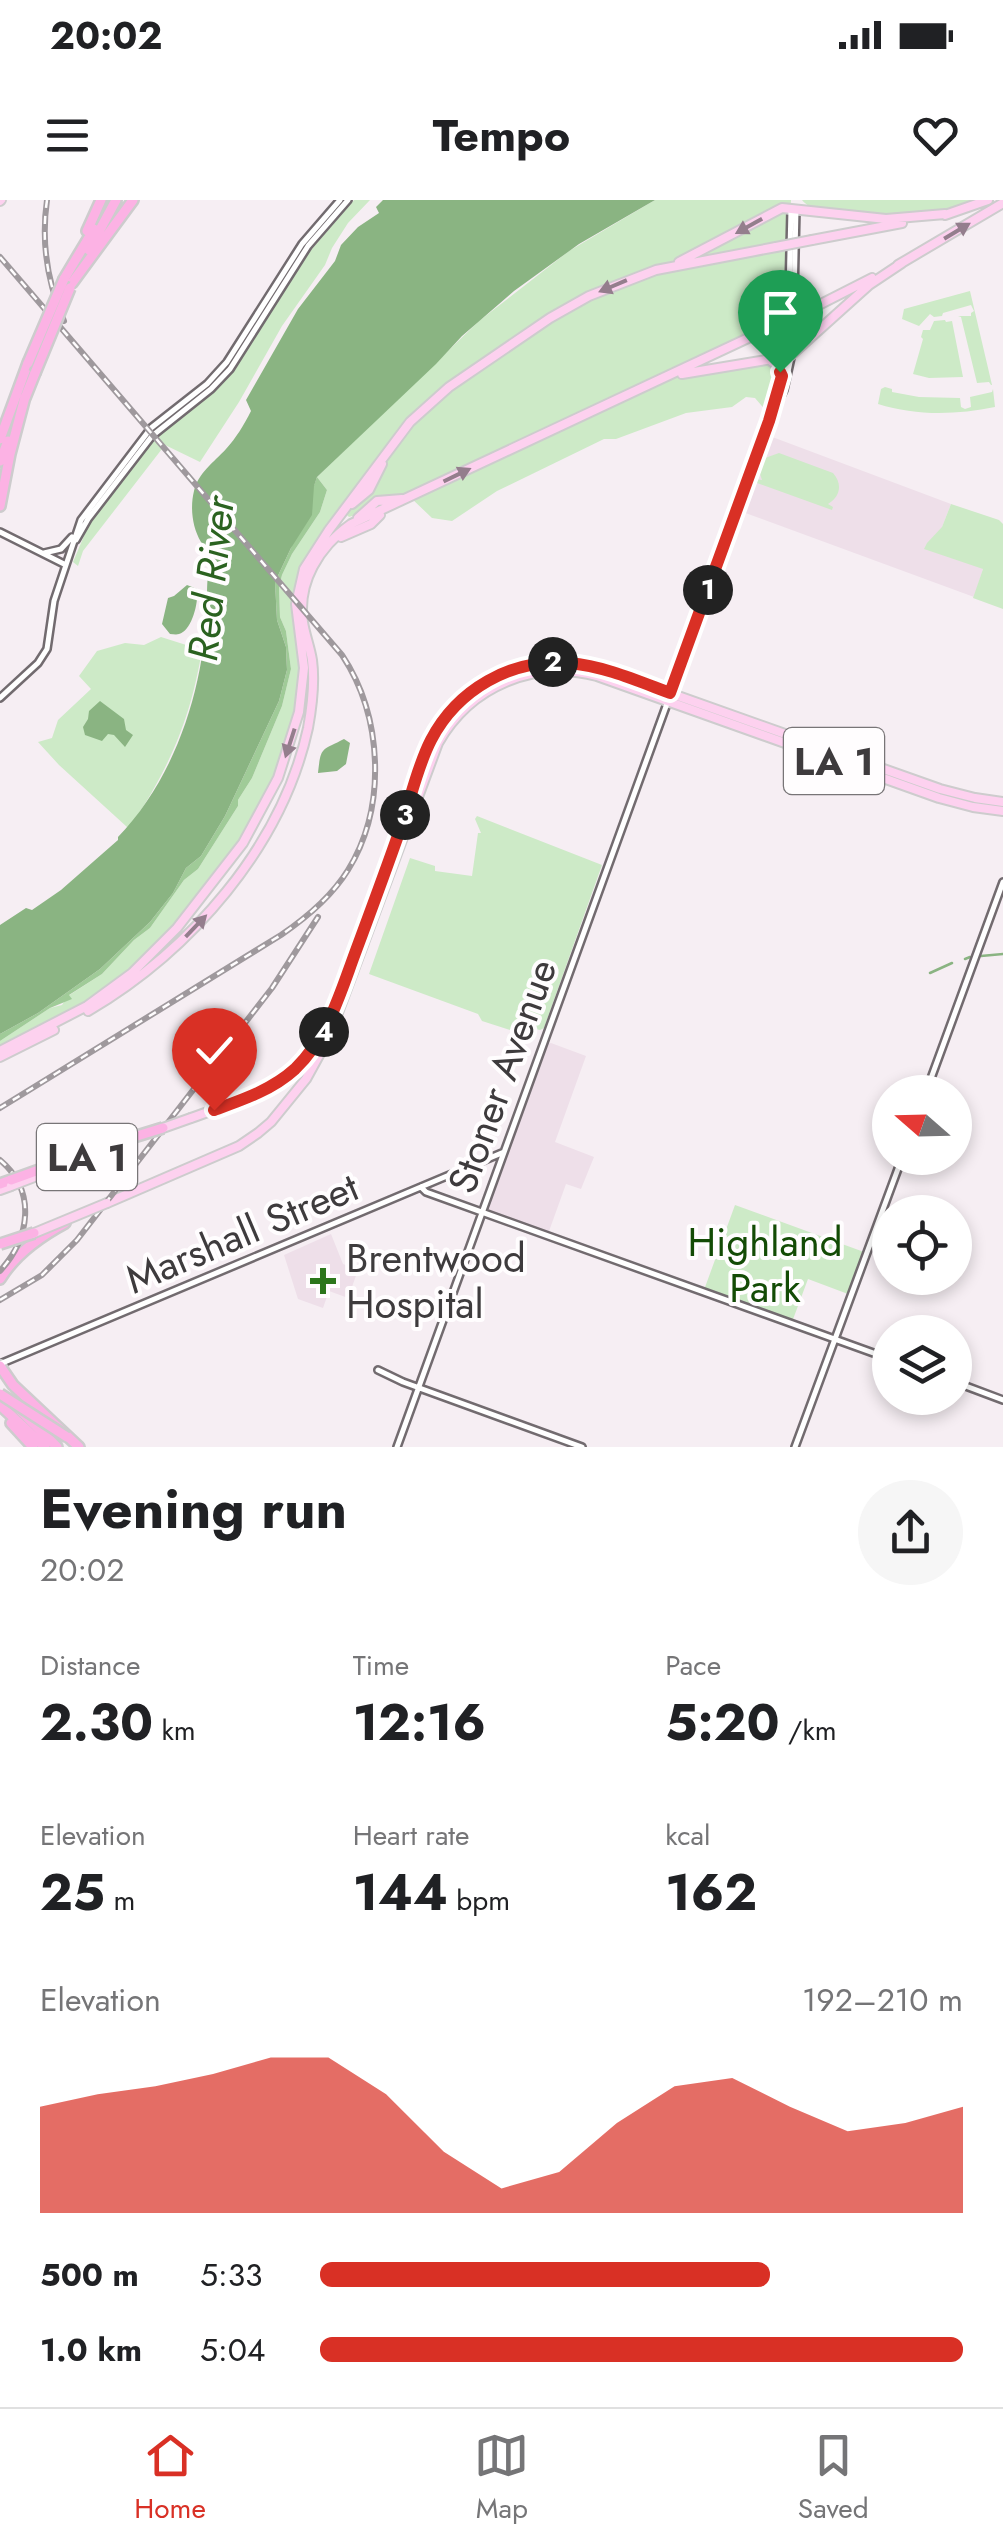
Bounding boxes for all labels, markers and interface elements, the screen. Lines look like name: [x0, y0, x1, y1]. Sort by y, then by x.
text: 20:02: [50, 8, 162, 63]
text: Tempo: [433, 103, 570, 168]
icon: menu: [40, 108, 95, 163]
icon: heart: [908, 108, 963, 163]
one-way arrow: [734, 218, 763, 235]
one-way arrow: [943, 223, 971, 240]
pin: [738, 270, 823, 373]
one-way arrow: [598, 278, 628, 294]
icon: arrive: [753, 285, 808, 340]
one-way arrow: [443, 466, 472, 483]
water label: Red River: [172, 492, 250, 664]
pin: 1: [683, 565, 733, 615]
text: 1: [701, 569, 715, 610]
pin: 2: [528, 637, 578, 687]
text: 2: [544, 641, 562, 682]
road number: LA 1: [784, 728, 884, 794]
one-way arrow: [282, 729, 297, 759]
pin: 3: [380, 790, 430, 840]
text: 3: [396, 794, 414, 835]
one-way arrow: [184, 914, 207, 938]
street label: Stoner Avenue: [433, 951, 571, 1201]
pin: 4: [299, 1007, 349, 1057]
pin: [172, 1008, 257, 1111]
text: 4: [314, 1011, 334, 1052]
icon: check: [187, 1023, 242, 1078]
north arrow: [872, 1075, 972, 1175]
map controls: [872, 1075, 972, 1415]
road number: LA 1: [37, 1124, 137, 1190]
street label: Marshall Street: [117, 1158, 368, 1308]
button: locate: [872, 1195, 972, 1295]
park label: Highland Park: [687, 1213, 843, 1317]
place label: Brentwood Hospital: [346, 1229, 526, 1333]
marker: Brentwood Hospital: [310, 1268, 336, 1294]
button: layers: [872, 1315, 972, 1415]
text: Evening run: [40, 1469, 347, 1549]
button: share: [858, 1480, 963, 1585]
text: 20:02: [40, 1547, 124, 1593]
text: Distance: [40, 1645, 140, 1686]
text: Time: [353, 1645, 409, 1686]
text: Pace: [665, 1645, 721, 1686]
text: 2.30: [40, 1686, 153, 1759]
text: 12:16: [353, 1686, 486, 1759]
text: 5:20: [665, 1686, 780, 1759]
text: km: [153, 1710, 196, 1751]
text: /km: [780, 1710, 837, 1751]
text: Elevation: [40, 1815, 146, 1856]
text: Heart rate: [353, 1815, 470, 1856]
text: kcal: [665, 1815, 711, 1856]
text: 25: [40, 1856, 105, 1929]
text: 144: [353, 1856, 448, 1929]
text: 162: [665, 1856, 757, 1929]
text: m: [105, 1880, 135, 1921]
text: bpm: [448, 1880, 510, 1921]
text: Elevation: [40, 1977, 161, 2023]
text: 192–210 m: [802, 1977, 963, 2023]
text: 500 m: [40, 2252, 139, 2298]
text: 5:33: [200, 2252, 263, 2298]
text: 1.0 km: [40, 2327, 142, 2373]
text: 5:04: [200, 2327, 266, 2373]
tab: Home: [134, 2428, 206, 2529]
tab: Map: [474, 2428, 529, 2529]
tab: Saved: [798, 2428, 869, 2529]

